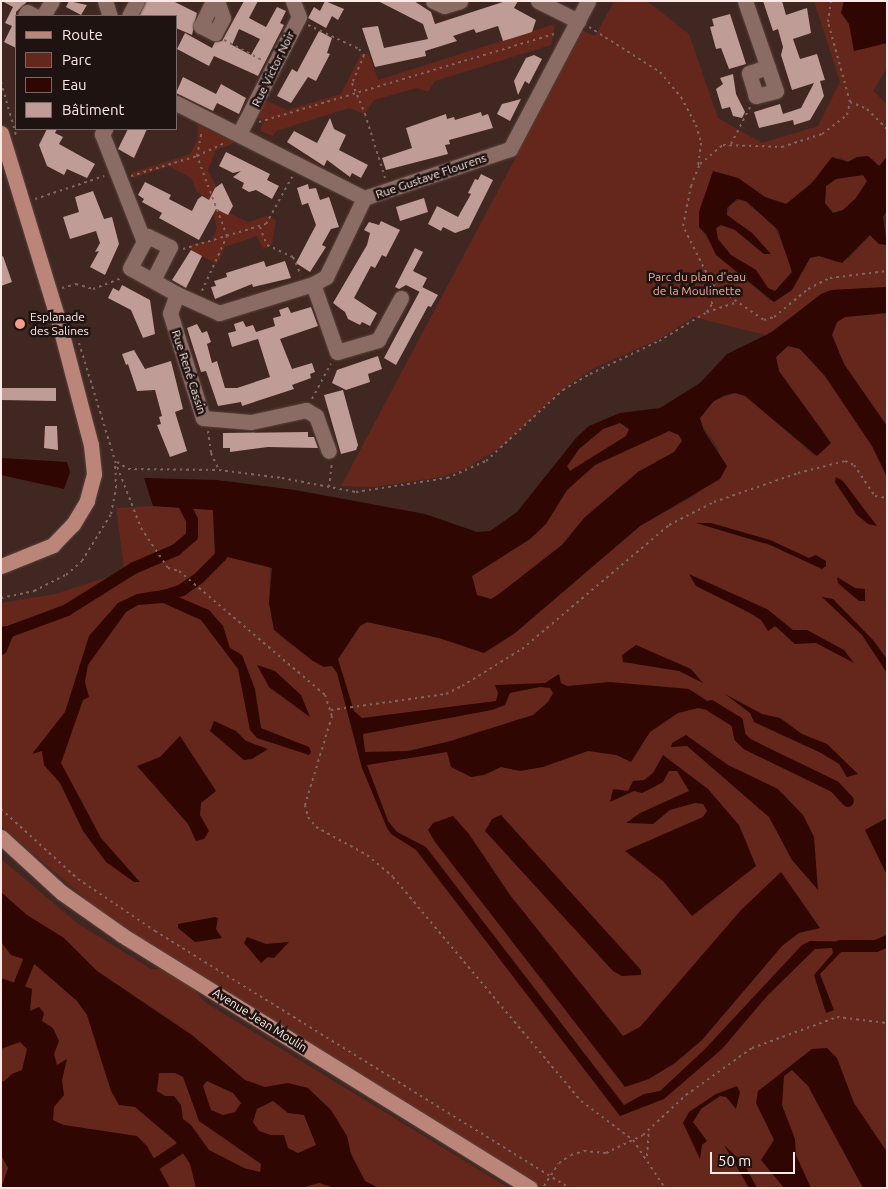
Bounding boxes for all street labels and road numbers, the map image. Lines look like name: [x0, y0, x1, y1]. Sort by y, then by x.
street label: Rue Victor Noir: [248, 29, 298, 109]
street label: Rue Gustave Flourens: [374, 150, 488, 202]
street label: Rue René Cassin: [169, 328, 209, 416]
street label: Avenue Jean Moulin: [210, 985, 310, 1055]

